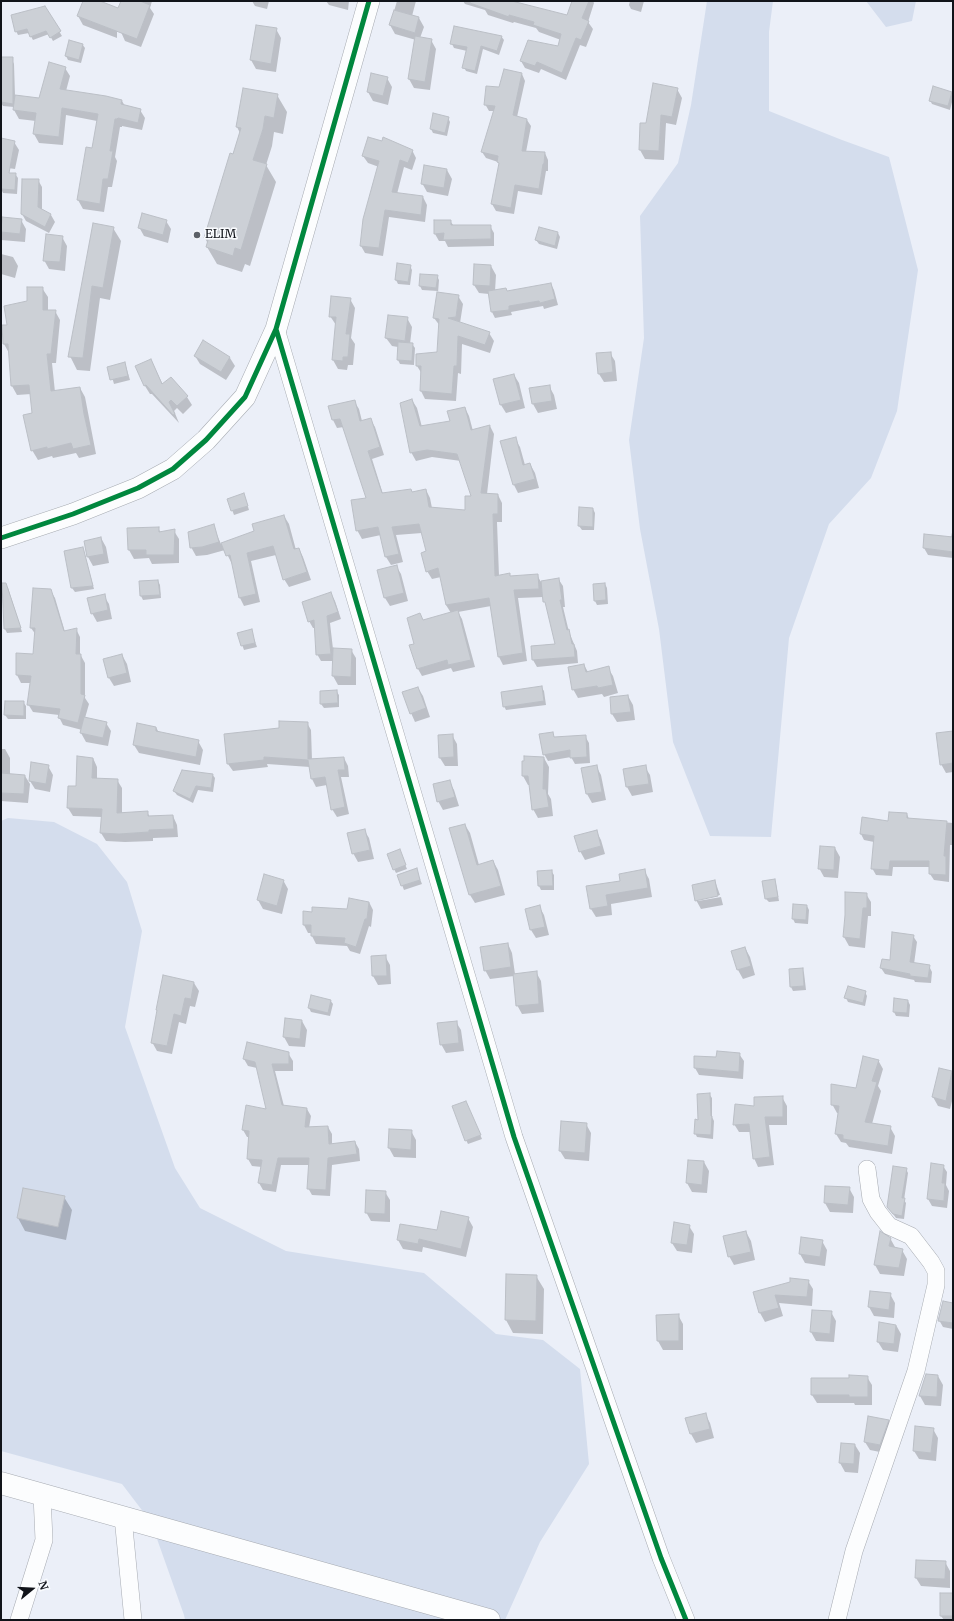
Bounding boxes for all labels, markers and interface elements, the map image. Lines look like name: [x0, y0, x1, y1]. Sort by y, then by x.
place label: ELIM: [205, 228, 236, 242]
marker: ELIM: [192, 230, 202, 240]
north arrow: [12, 1569, 52, 1609]
text: N: [35, 1579, 51, 1592]

